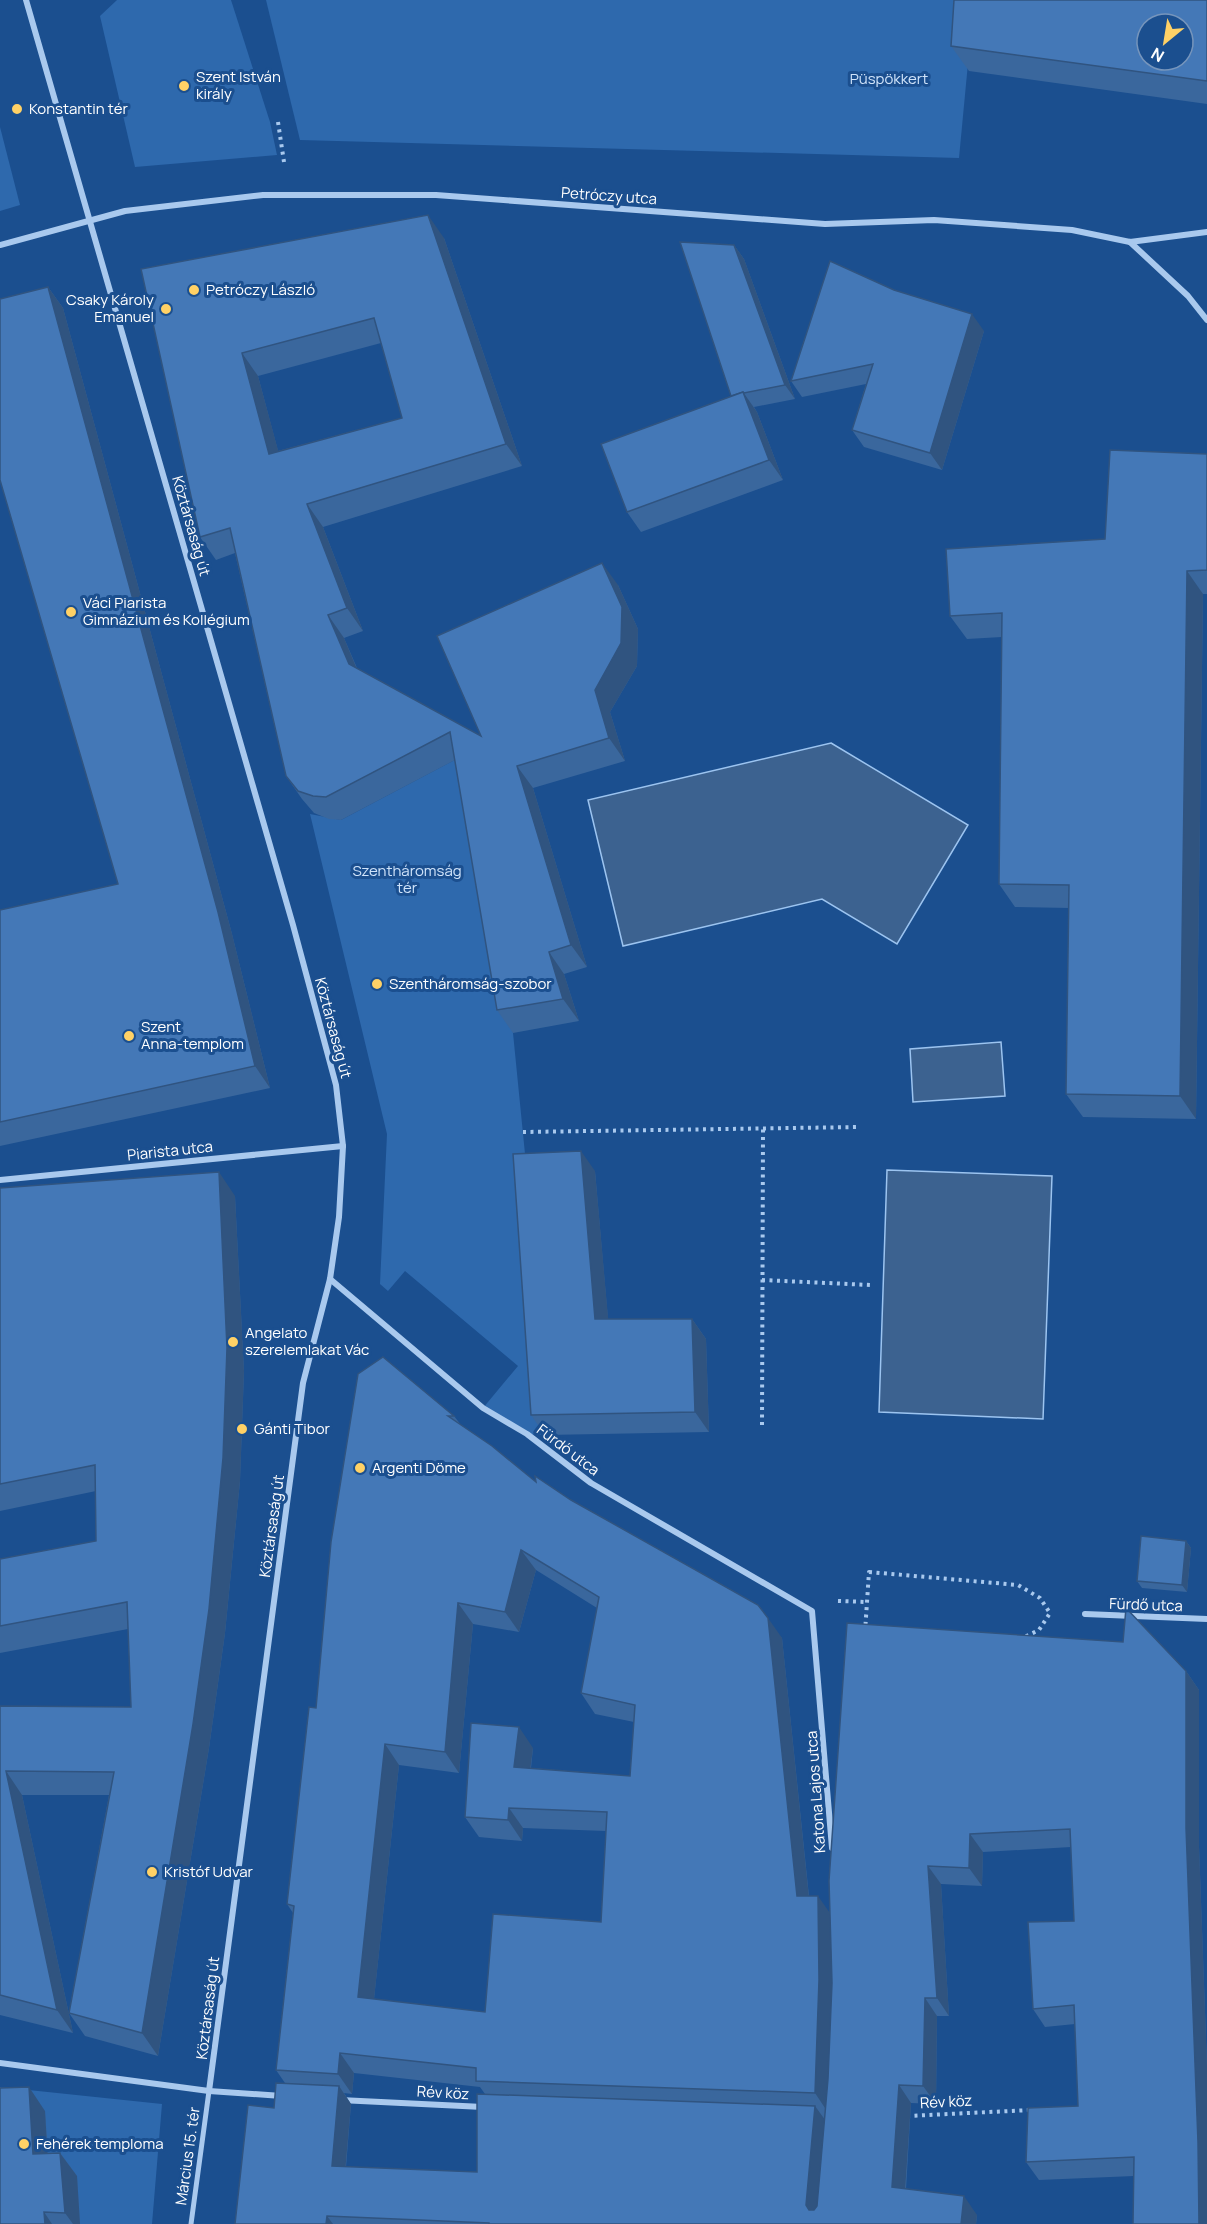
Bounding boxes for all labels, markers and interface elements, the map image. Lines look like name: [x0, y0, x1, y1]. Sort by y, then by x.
north arrow: [1135, 12, 1195, 72]
text: N: [1147, 43, 1168, 67]
place label: Szent István király: [196, 66, 281, 104]
park label: Püspökkert: [850, 68, 928, 89]
marker: Szent István király: [177, 79, 191, 93]
place label: Konstantin tér: [29, 98, 128, 119]
marker: Konstantin tér: [10, 102, 24, 116]
street label: Petróczy utca: [560, 182, 658, 209]
place label: Petróczy László: [206, 279, 315, 300]
marker: Petróczy László: [187, 283, 201, 297]
place label: Csaky Károly Emanuel: [66, 289, 154, 327]
marker: Csaky Károly Emanuel: [159, 302, 173, 316]
street label: Köztársaság út: [167, 473, 216, 578]
place label: Váci Piarista Gimnázium és Kollégium: [83, 592, 250, 630]
marker: Váci Piarista Gimnázium és Kollégium: [64, 605, 78, 619]
park label: Szentháromság tér: [352, 860, 462, 898]
place label: Szentháromság-szobor: [389, 973, 552, 994]
street label: Köztársaság út: [310, 975, 357, 1081]
marker: Szentháromság-szobor: [370, 977, 384, 991]
place label: Szent Anna-templom: [141, 1016, 244, 1054]
marker: Szent Anna-templom: [122, 1029, 136, 1043]
street label: Piarista utca: [126, 1136, 214, 1165]
place label: Angelato szerelemlakat Vác: [245, 1322, 369, 1360]
marker: Angelato szerelemlakat Vác: [226, 1335, 240, 1349]
place label: Gánti Tibor: [254, 1418, 331, 1439]
street label: Fürdő utca: [533, 1419, 604, 1480]
marker: Gánti Tibor: [235, 1422, 249, 1436]
place label: Argenti Döme: [372, 1457, 466, 1478]
marker: Argenti Döme: [353, 1461, 367, 1475]
street label: Köztársaság út: [254, 1473, 289, 1579]
street label: Fürdő utca: [1109, 1593, 1183, 1616]
street label: Katona Lajos utca: [801, 1730, 830, 1854]
place label: Kristóf Udvar: [164, 1861, 254, 1882]
marker: Kristóf Udvar: [145, 1865, 159, 1879]
street label: Köztársaság út: [191, 1955, 224, 2061]
street label: Rév köz: [416, 2081, 470, 2104]
street label: Rév köz: [919, 2090, 973, 2113]
street label: Március 15. tér: [170, 2105, 205, 2206]
place label: Fehérek temploma: [36, 2133, 164, 2154]
marker: Fehérek temploma: [17, 2137, 31, 2151]

